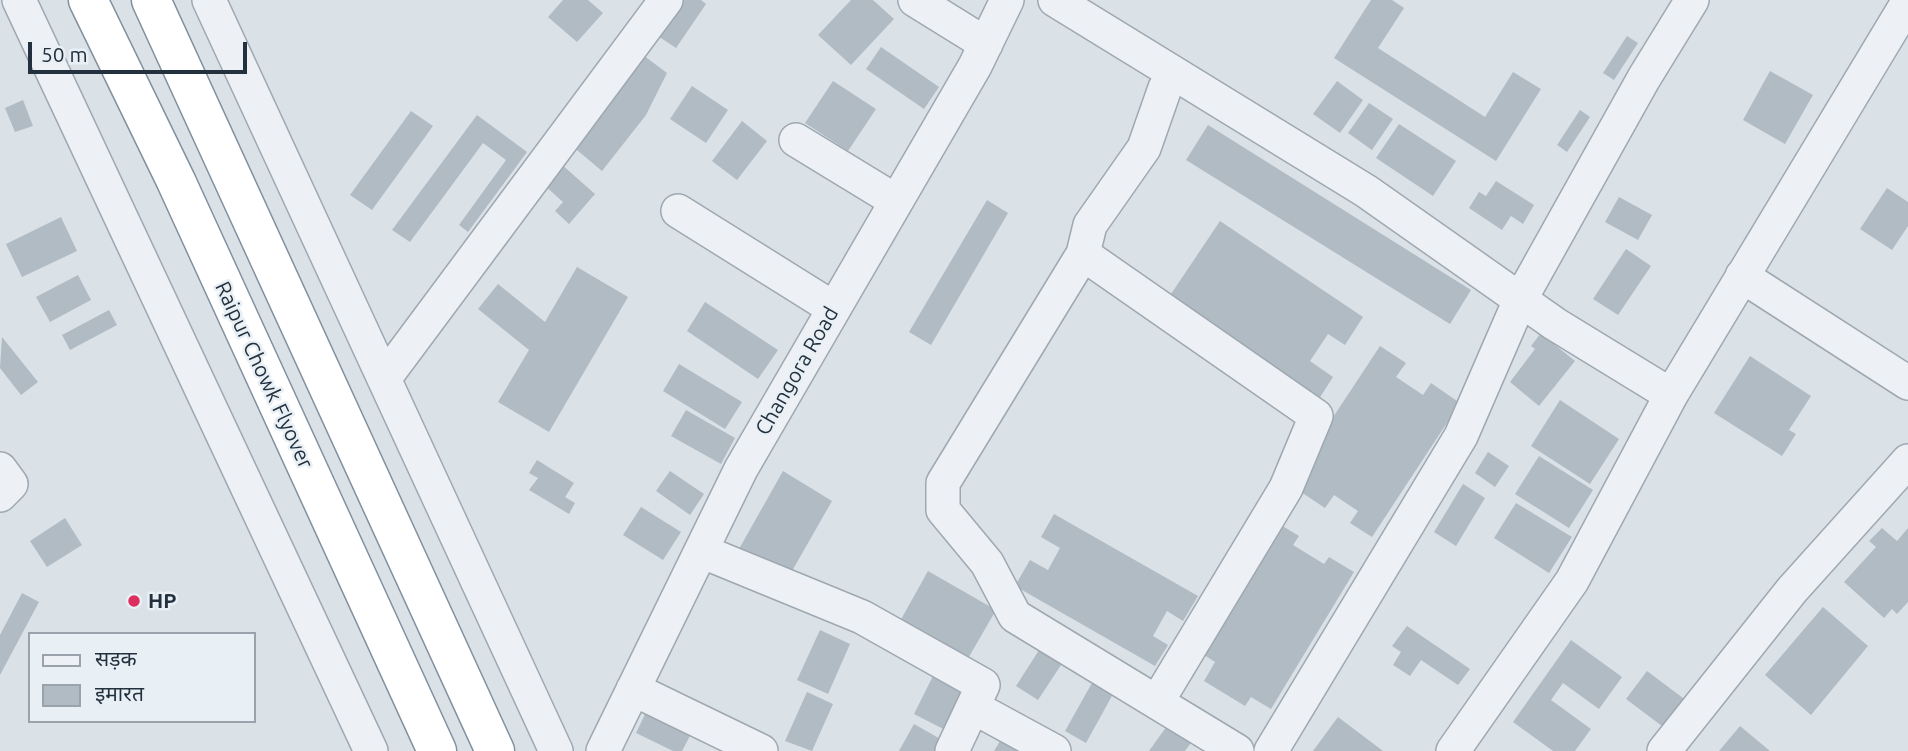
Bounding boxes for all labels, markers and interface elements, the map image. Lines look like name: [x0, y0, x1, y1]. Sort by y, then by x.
scale bar: [32, 28, 250, 72]
text: 50 m: [41, 42, 88, 66]
street label: Raipur Chowk Flyover: [210, 277, 318, 473]
street label: Changora Road: [750, 302, 844, 440]
place label: HP: [148, 588, 177, 614]
marker: HP: [126, 593, 142, 609]
legend: [28, 632, 256, 723]
text: सड़क: [95, 646, 137, 670]
text: इमारत: [95, 681, 144, 705]

